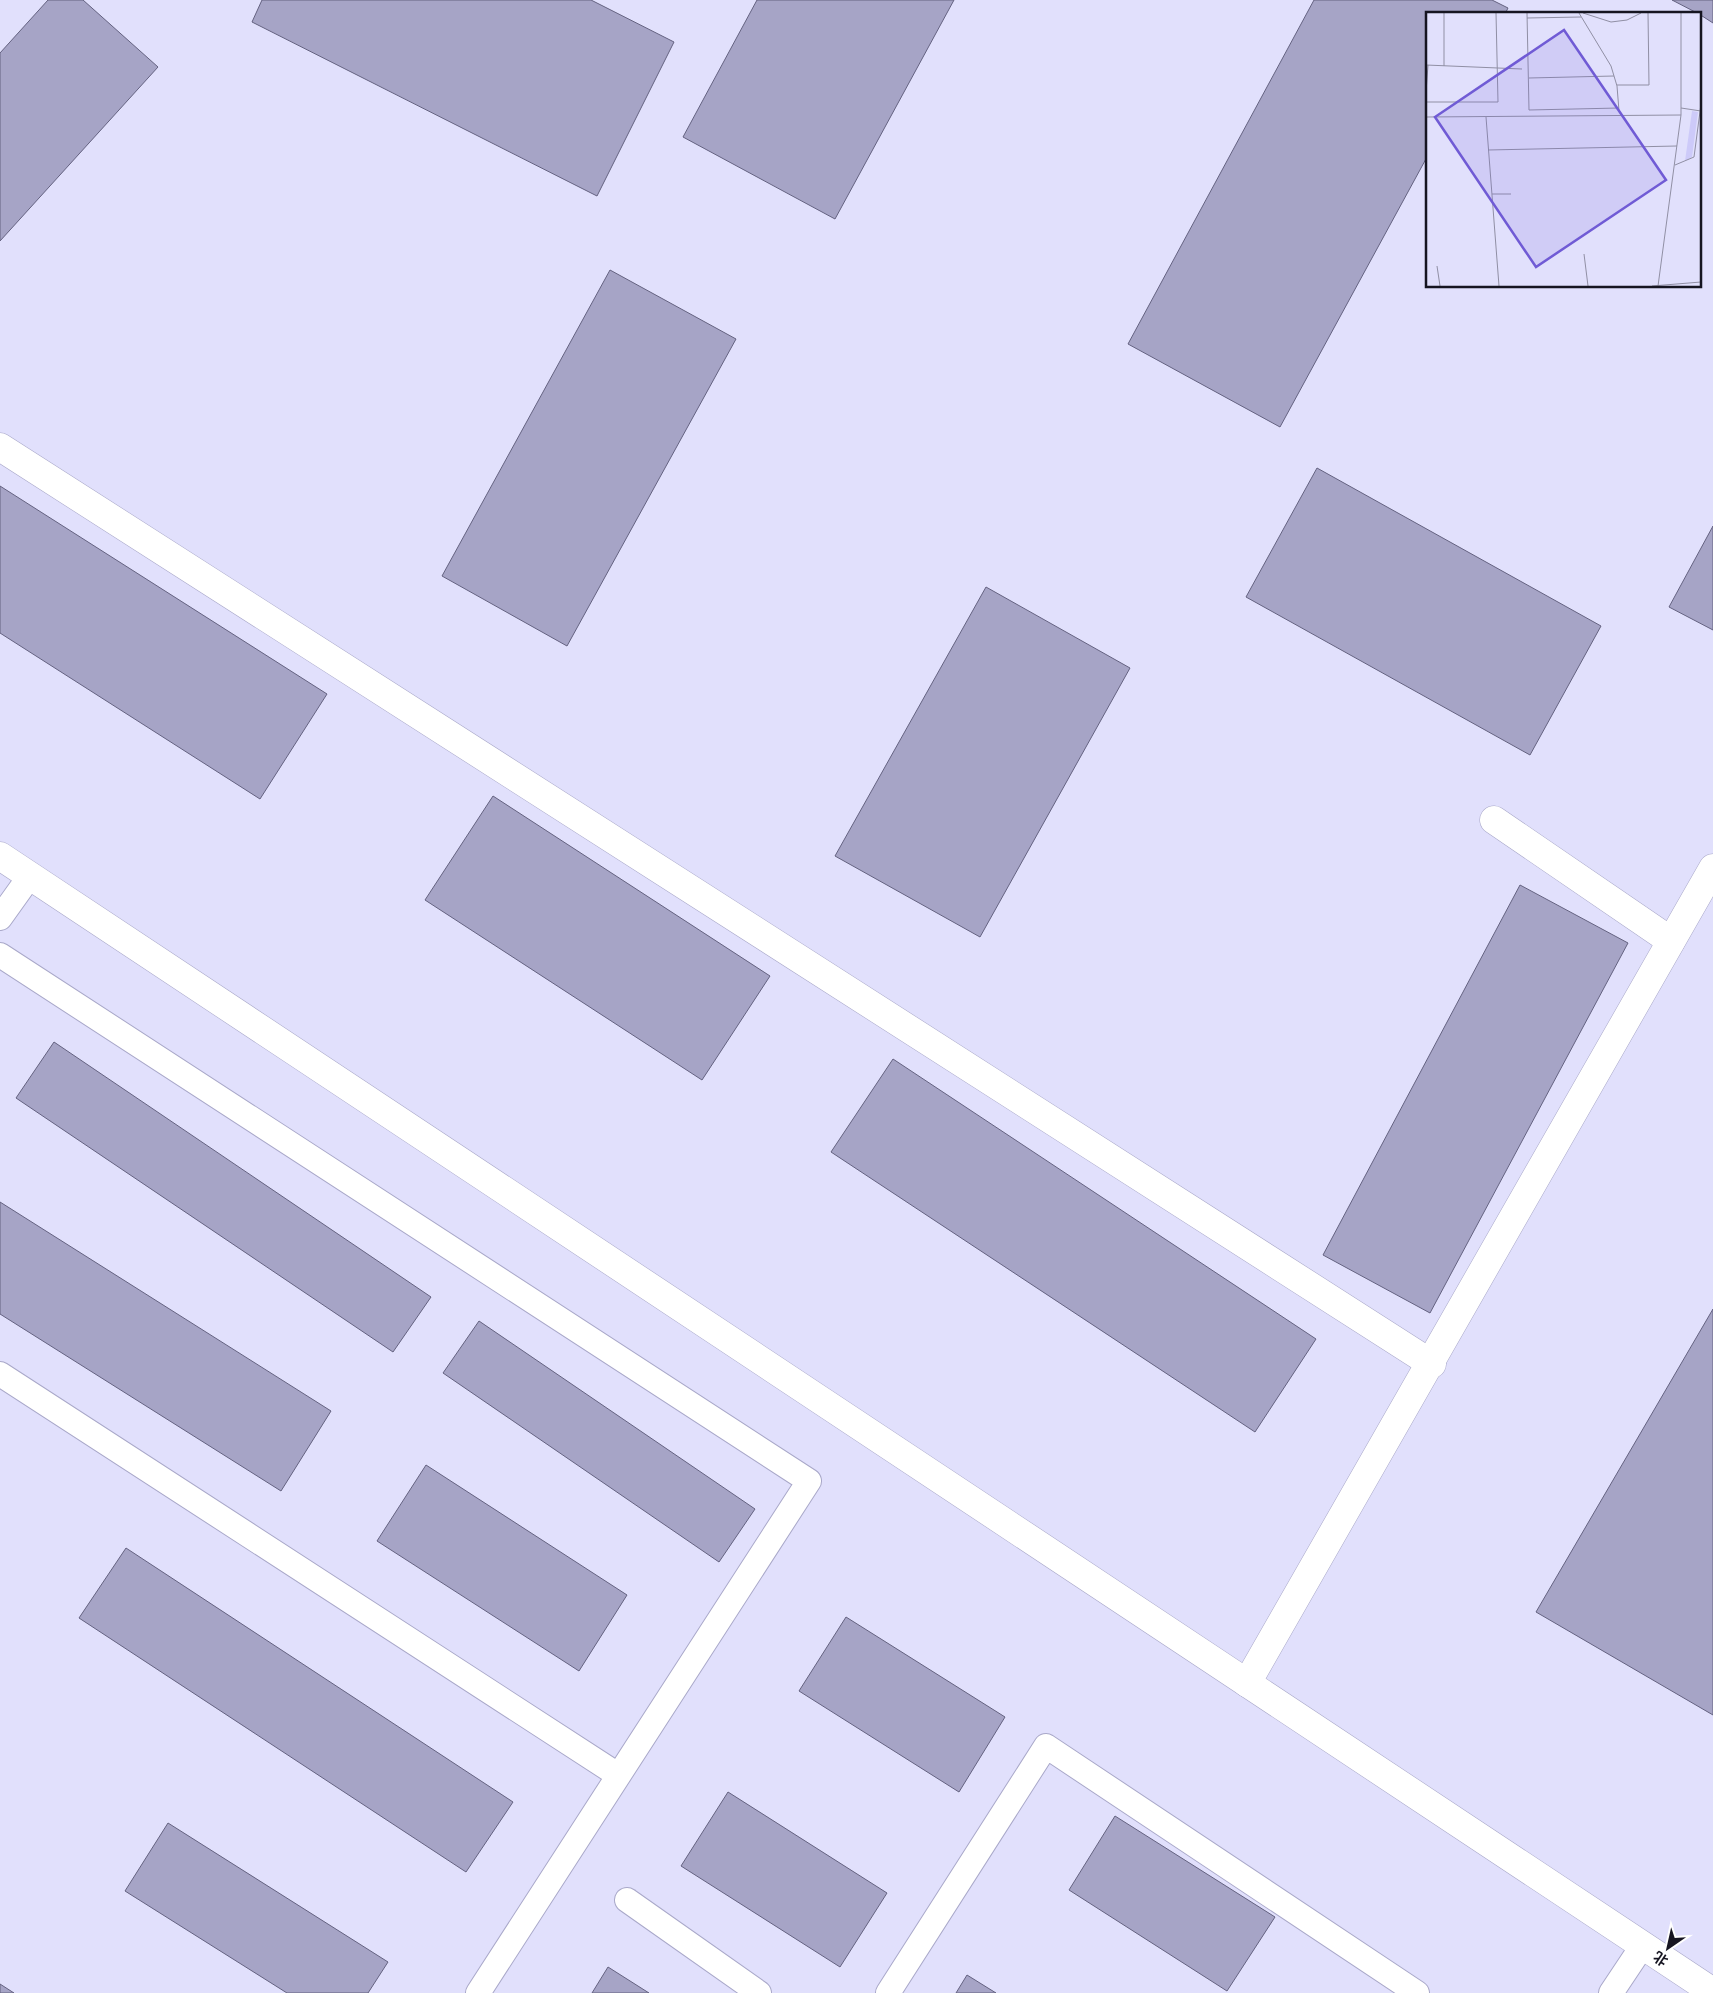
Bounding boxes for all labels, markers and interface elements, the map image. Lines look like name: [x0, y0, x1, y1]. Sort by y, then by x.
inset map: [1426, 12, 1700, 288]
north arrow: [1643, 1923, 1693, 1973]
text: 北: [1650, 1948, 1671, 1970]

